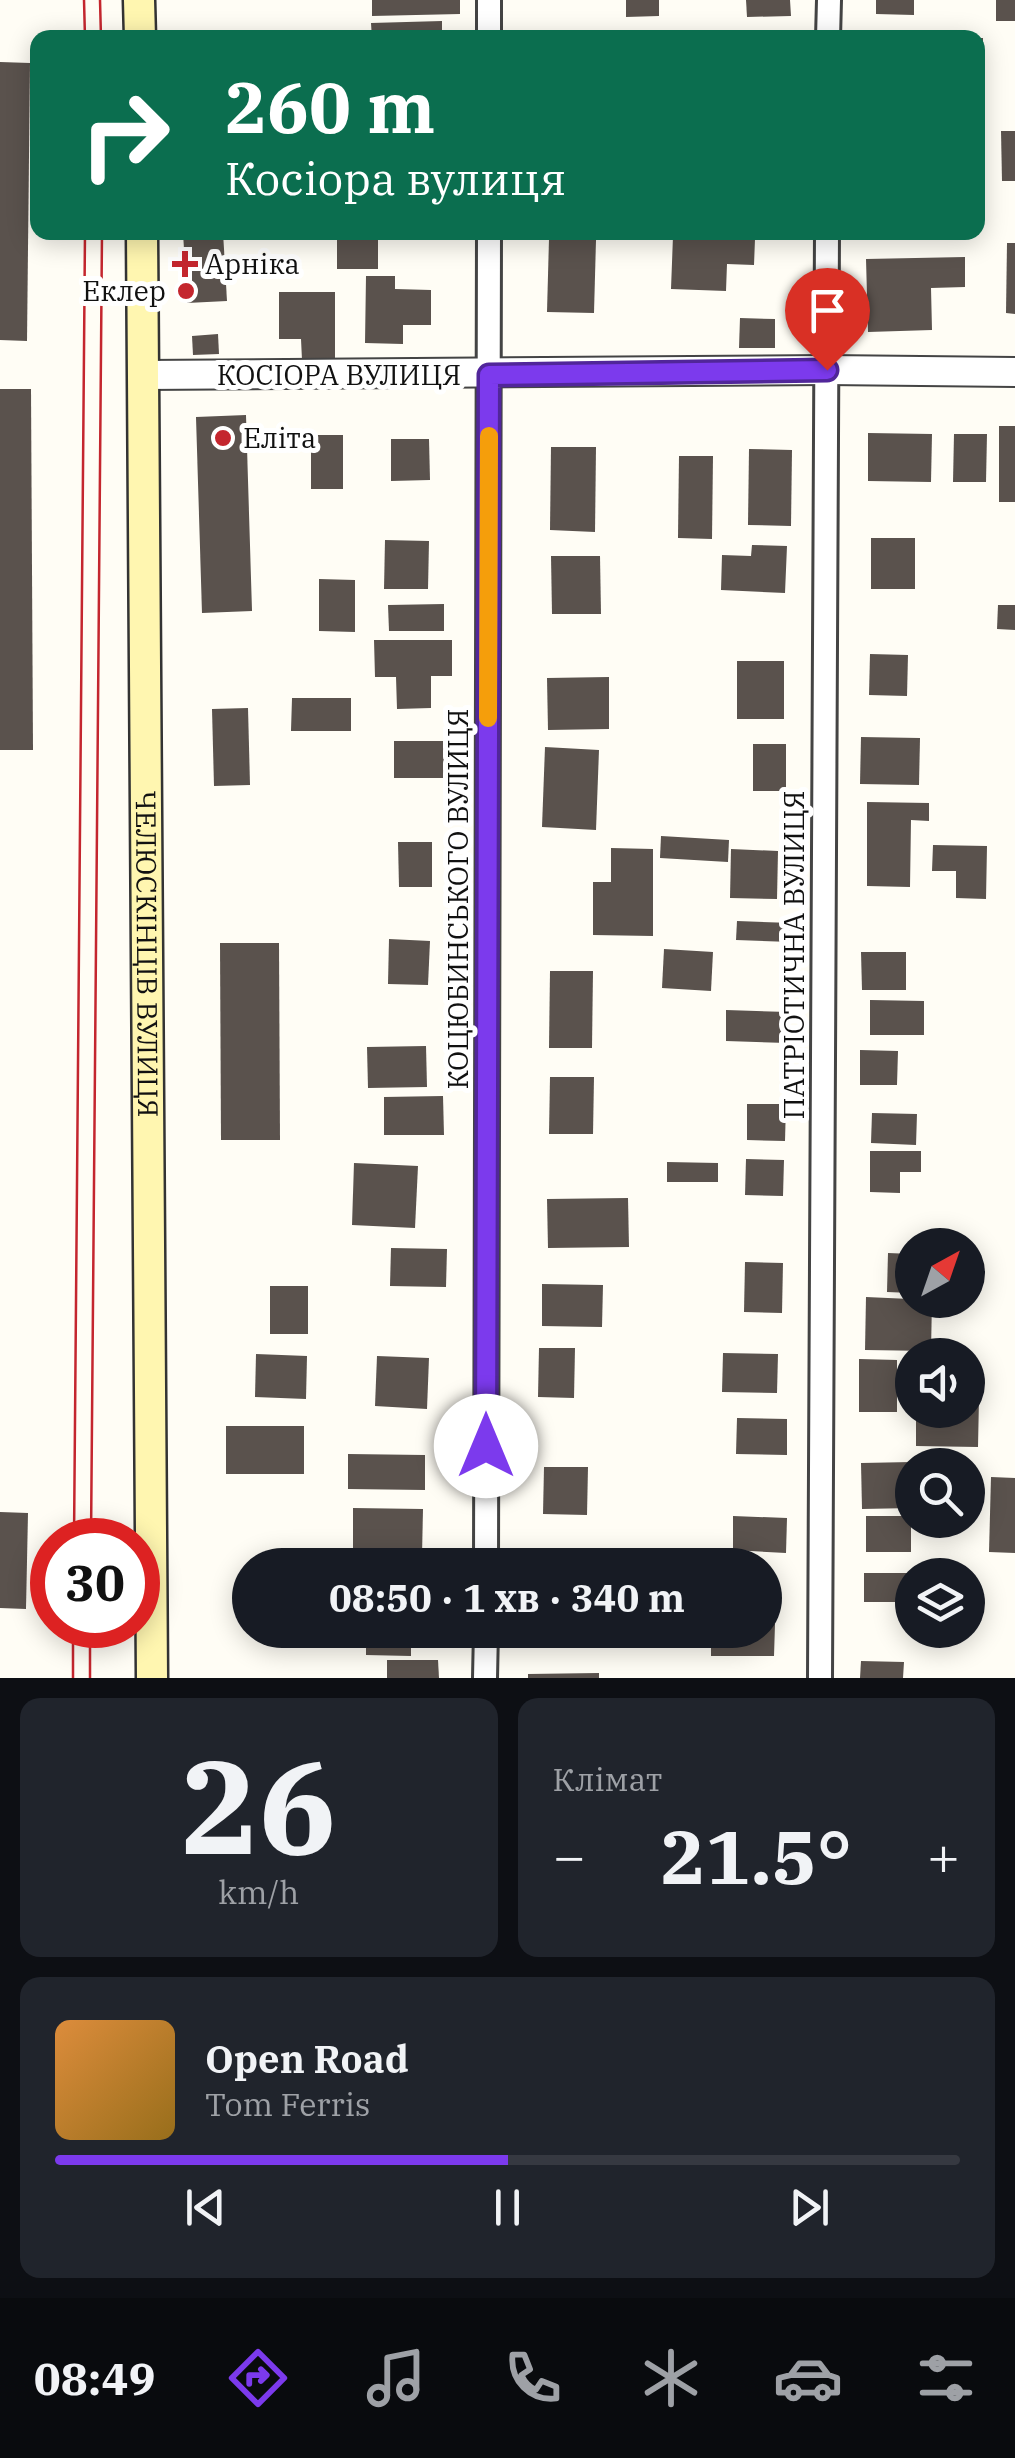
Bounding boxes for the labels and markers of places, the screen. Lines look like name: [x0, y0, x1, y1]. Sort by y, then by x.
place label: Арніка: [205, 245, 300, 282]
marker: Арніка: [174, 253, 196, 275]
pin: [785, 268, 870, 371]
place label: Еклер: [82, 272, 166, 309]
marker: Еклер: [175, 280, 197, 302]
place label: Еліта: [243, 419, 316, 456]
marker: Еліта: [212, 427, 234, 449]

